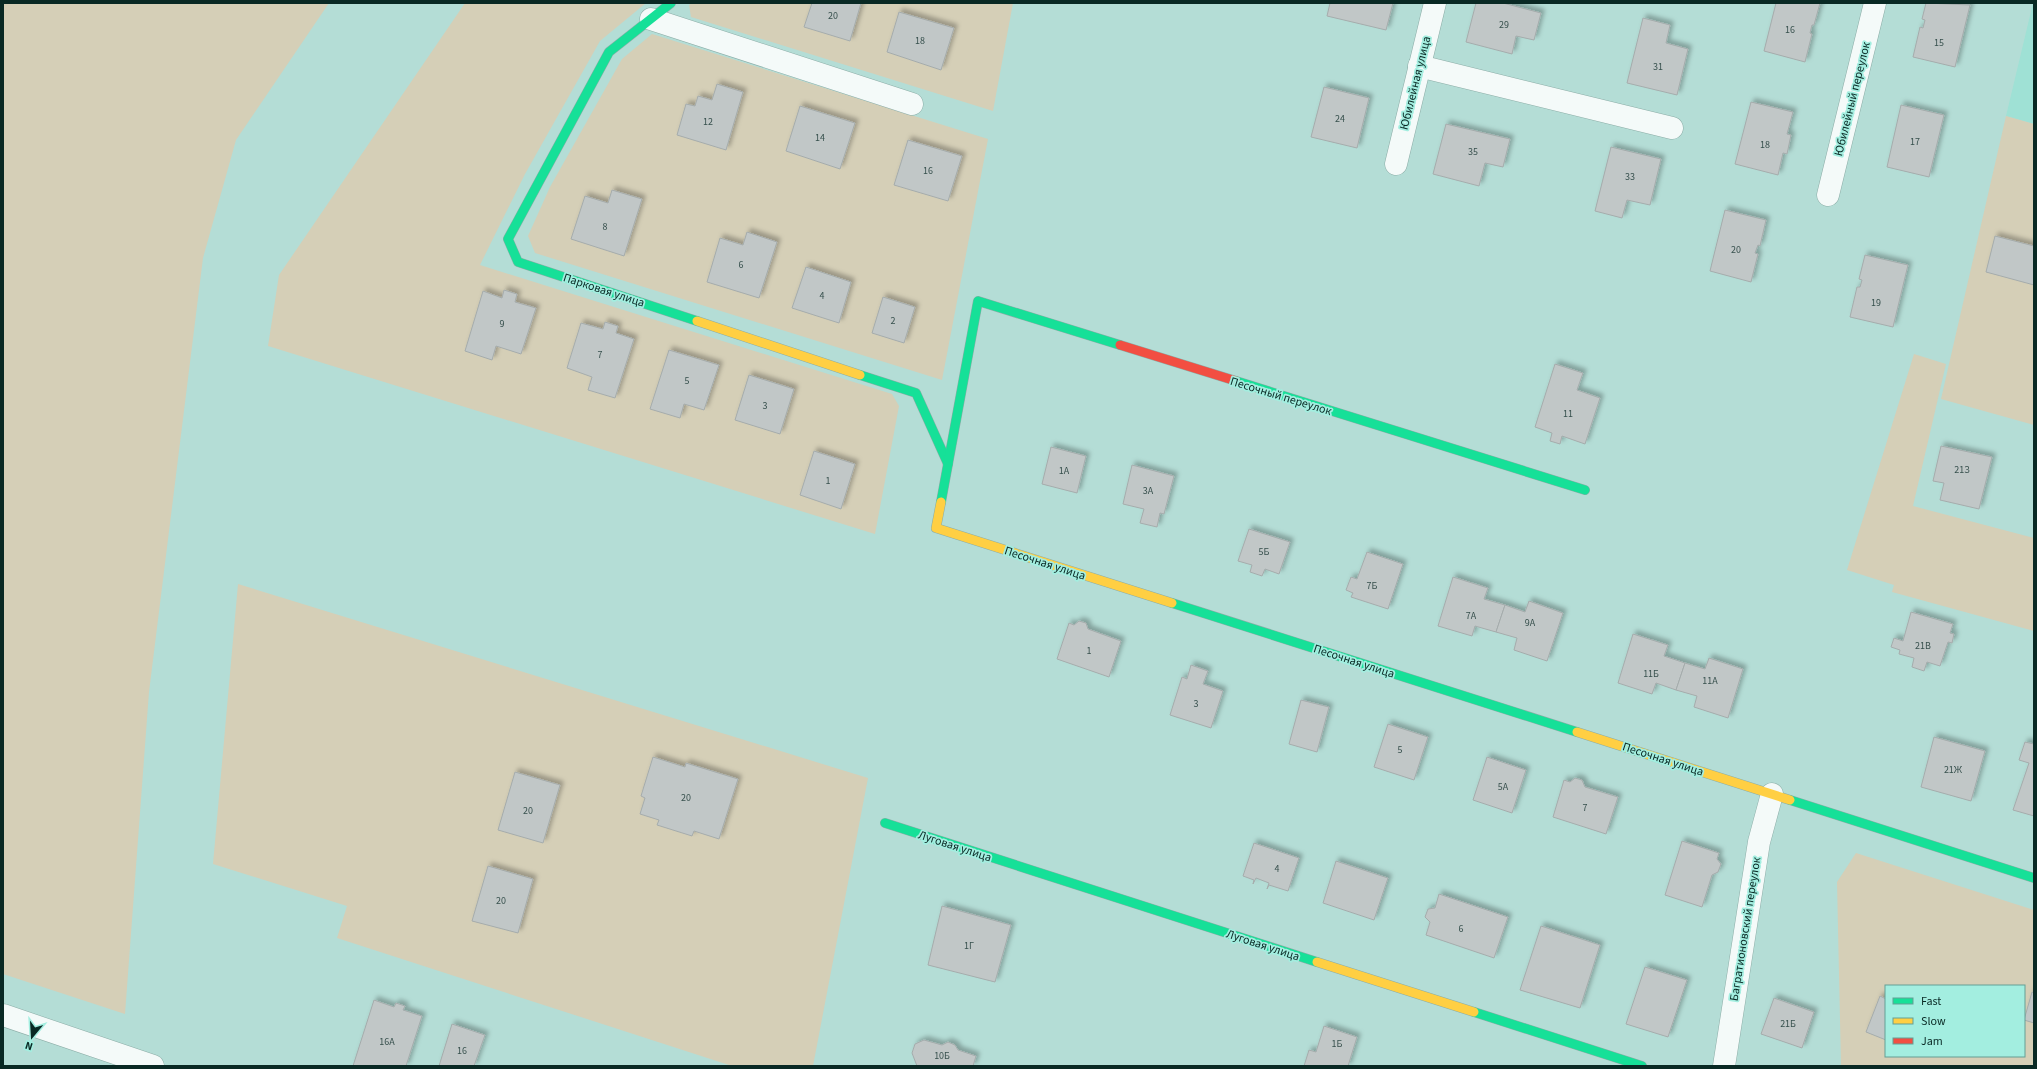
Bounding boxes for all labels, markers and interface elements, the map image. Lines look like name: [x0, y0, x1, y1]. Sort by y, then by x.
house number: 20: [828, 9, 838, 23]
house number: 29: [1499, 18, 1509, 32]
house number: 16: [1785, 23, 1795, 37]
house number: 18: [915, 34, 925, 48]
street label: Юбилейная улица: [1396, 34, 1435, 132]
house number: 15: [1934, 36, 1944, 50]
street label: Юбилейный переулок: [1830, 40, 1875, 158]
house number: 31: [1653, 60, 1663, 74]
house number: 24: [1335, 112, 1345, 126]
house number: 12: [703, 115, 713, 129]
house number: 14: [815, 131, 825, 145]
house number: 17: [1910, 135, 1920, 149]
house number: 18: [1760, 138, 1770, 152]
house number: 35: [1468, 145, 1478, 159]
house number: 16: [923, 164, 933, 178]
house number: 33: [1625, 170, 1635, 184]
house number: 8: [603, 220, 608, 234]
house number: 20: [1731, 243, 1741, 257]
house number: 6: [739, 258, 744, 272]
street label: Парковая улица: [561, 269, 647, 312]
house number: 4: [820, 289, 825, 303]
house number: 19: [1871, 296, 1881, 310]
house number: 2: [891, 314, 896, 328]
house number: 9: [500, 317, 505, 331]
house number: 7: [598, 348, 603, 362]
street label: Песочный переулок: [1228, 373, 1334, 420]
house number: 5: [685, 374, 690, 388]
house number: 3: [763, 399, 768, 413]
house number: 11: [1563, 407, 1573, 421]
house number: 21З: [1954, 463, 1970, 477]
house number: 1А: [1059, 464, 1070, 478]
house number: 1: [826, 474, 831, 488]
house number: 3А: [1143, 484, 1154, 498]
street label: Песочная улица: [1002, 542, 1088, 585]
house number: 5Б: [1259, 545, 1270, 559]
house number: 7Б: [1367, 579, 1378, 593]
house number: 7А: [1466, 609, 1477, 623]
house number: 9А: [1525, 616, 1536, 630]
house number: 21В: [1915, 639, 1931, 653]
street label: Песочная улица: [1311, 640, 1397, 683]
house number: 1: [1087, 644, 1092, 658]
house number: 11Б: [1643, 667, 1659, 681]
house number: 11А: [1702, 674, 1718, 688]
house number: 3: [1194, 697, 1199, 711]
street label: Песочная улица: [1620, 738, 1706, 781]
house number: 5: [1398, 743, 1403, 757]
house number: 21Ж: [1944, 763, 1963, 777]
house number: 5А: [1498, 780, 1509, 794]
house number: 20: [681, 791, 691, 805]
house number: 7: [1583, 801, 1588, 815]
house number: 20: [523, 804, 533, 818]
street label: Луговая улица: [916, 827, 994, 866]
street label: Багратионовский переулок: [1726, 856, 1765, 1002]
house number: 4: [1275, 862, 1280, 876]
house number: 20: [496, 894, 506, 908]
house number: 6: [1459, 922, 1464, 936]
street label: Луговая улица: [1224, 926, 1302, 965]
house number: 1Г: [964, 939, 974, 953]
legend: [1885, 985, 2025, 1057]
text: Fast: [1921, 993, 1941, 1010]
text: Slow: [1921, 1013, 1946, 1030]
north arrow: [12, 1017, 52, 1057]
house number: 21Б: [1780, 1017, 1796, 1031]
text: Jam: [1921, 1033, 1943, 1050]
house number: 16А: [379, 1035, 395, 1049]
house number: 1Б: [1332, 1037, 1343, 1051]
text: N: [23, 1038, 35, 1054]
house number: 16: [457, 1044, 467, 1058]
house number: 10Б: [934, 1049, 950, 1063]

